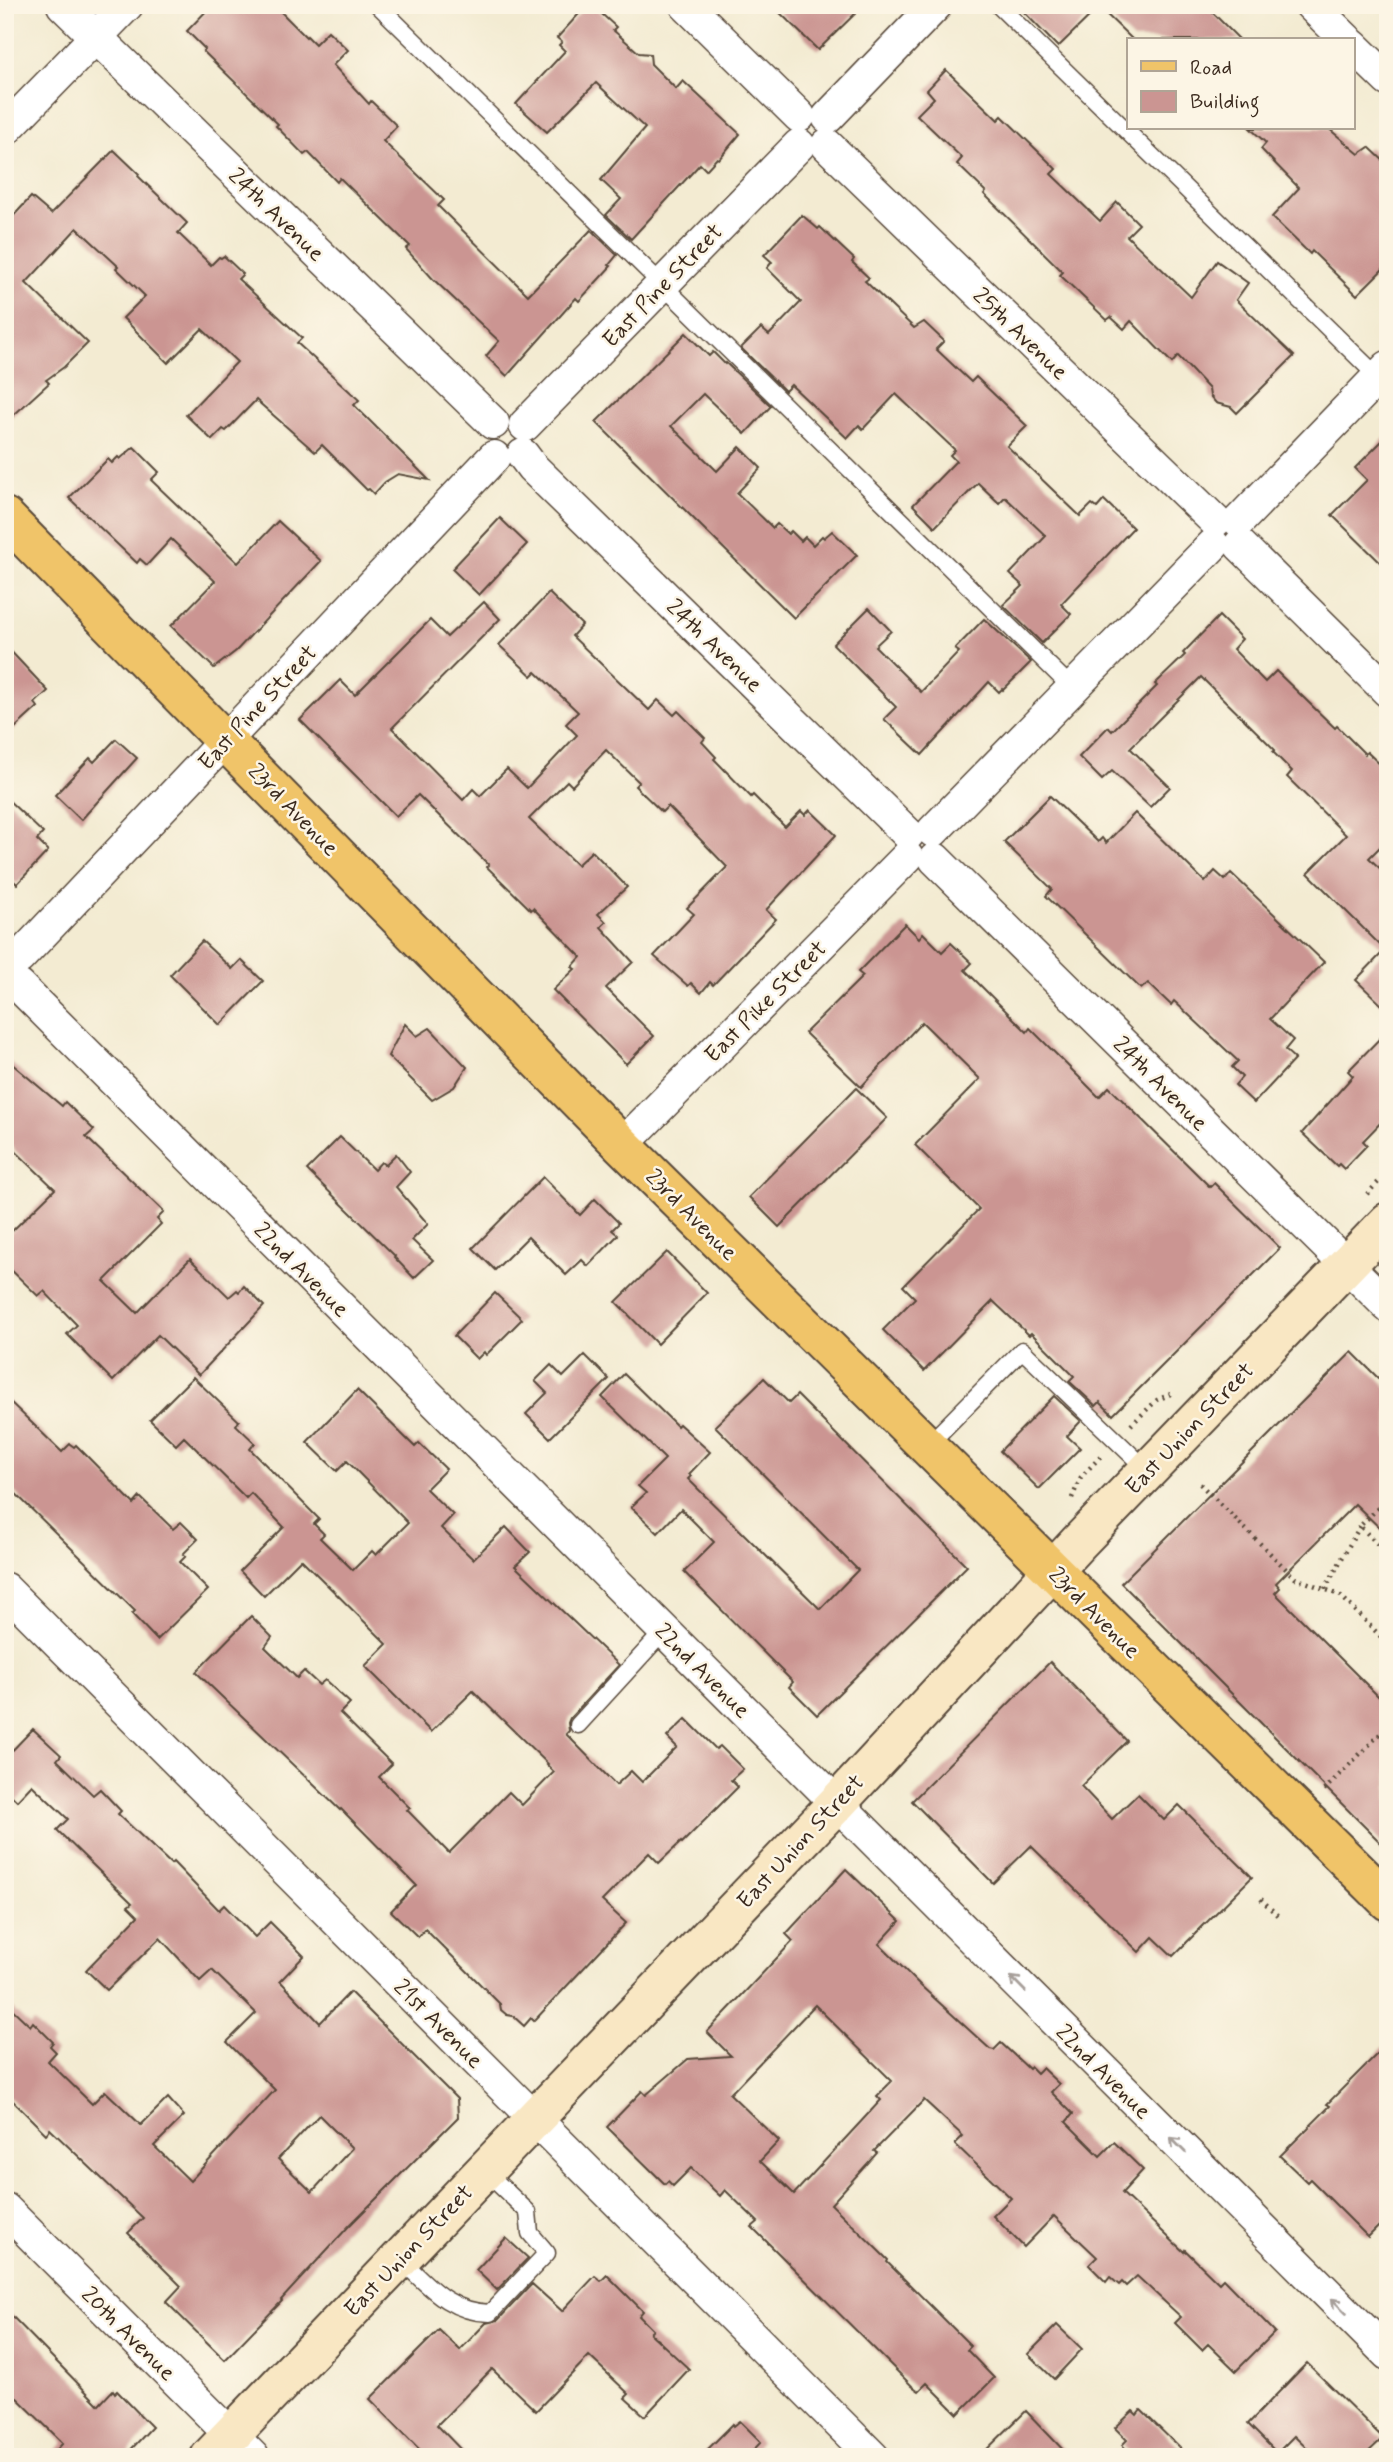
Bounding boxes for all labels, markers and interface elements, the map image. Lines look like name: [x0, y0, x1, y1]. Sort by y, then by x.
legend: [1127, 38, 1354, 130]
text: Road: [1190, 54, 1232, 82]
text: Building: [1190, 88, 1260, 118]
street label: 24th Avenue: [221, 162, 330, 269]
street label: East Pine Street: [597, 218, 730, 355]
street label: 25th Avenue: [966, 282, 1074, 387]
street label: 24th Avenue: [659, 593, 768, 700]
street label: East Pine Street: [192, 639, 325, 778]
street label: 23rd Avenue: [241, 757, 345, 863]
street label: East Pike Street: [699, 935, 834, 1070]
street label: 24th Avenue: [1106, 1030, 1214, 1138]
street label: 23rd Avenue: [638, 1163, 743, 1268]
street label: 22nd Avenue: [246, 1216, 355, 1325]
street label: East Union Street: [1119, 1356, 1262, 1502]
street label: 23rd Avenue: [1041, 1561, 1146, 1666]
street label: 22nd Avenue: [647, 1617, 756, 1726]
street label: East Union Street: [731, 1768, 872, 1916]
street label: 21st Avenue: [386, 1973, 489, 2076]
one-way arrow: [1009, 1976, 1026, 1993]
street label: 22nd Avenue: [1048, 2018, 1157, 2127]
one-way arrow: [1170, 2137, 1187, 2154]
street label: East Union Street: [338, 2178, 481, 2324]
street label: 20th Avenue: [74, 2281, 181, 2388]
one-way arrow: [1331, 2297, 1348, 2314]

